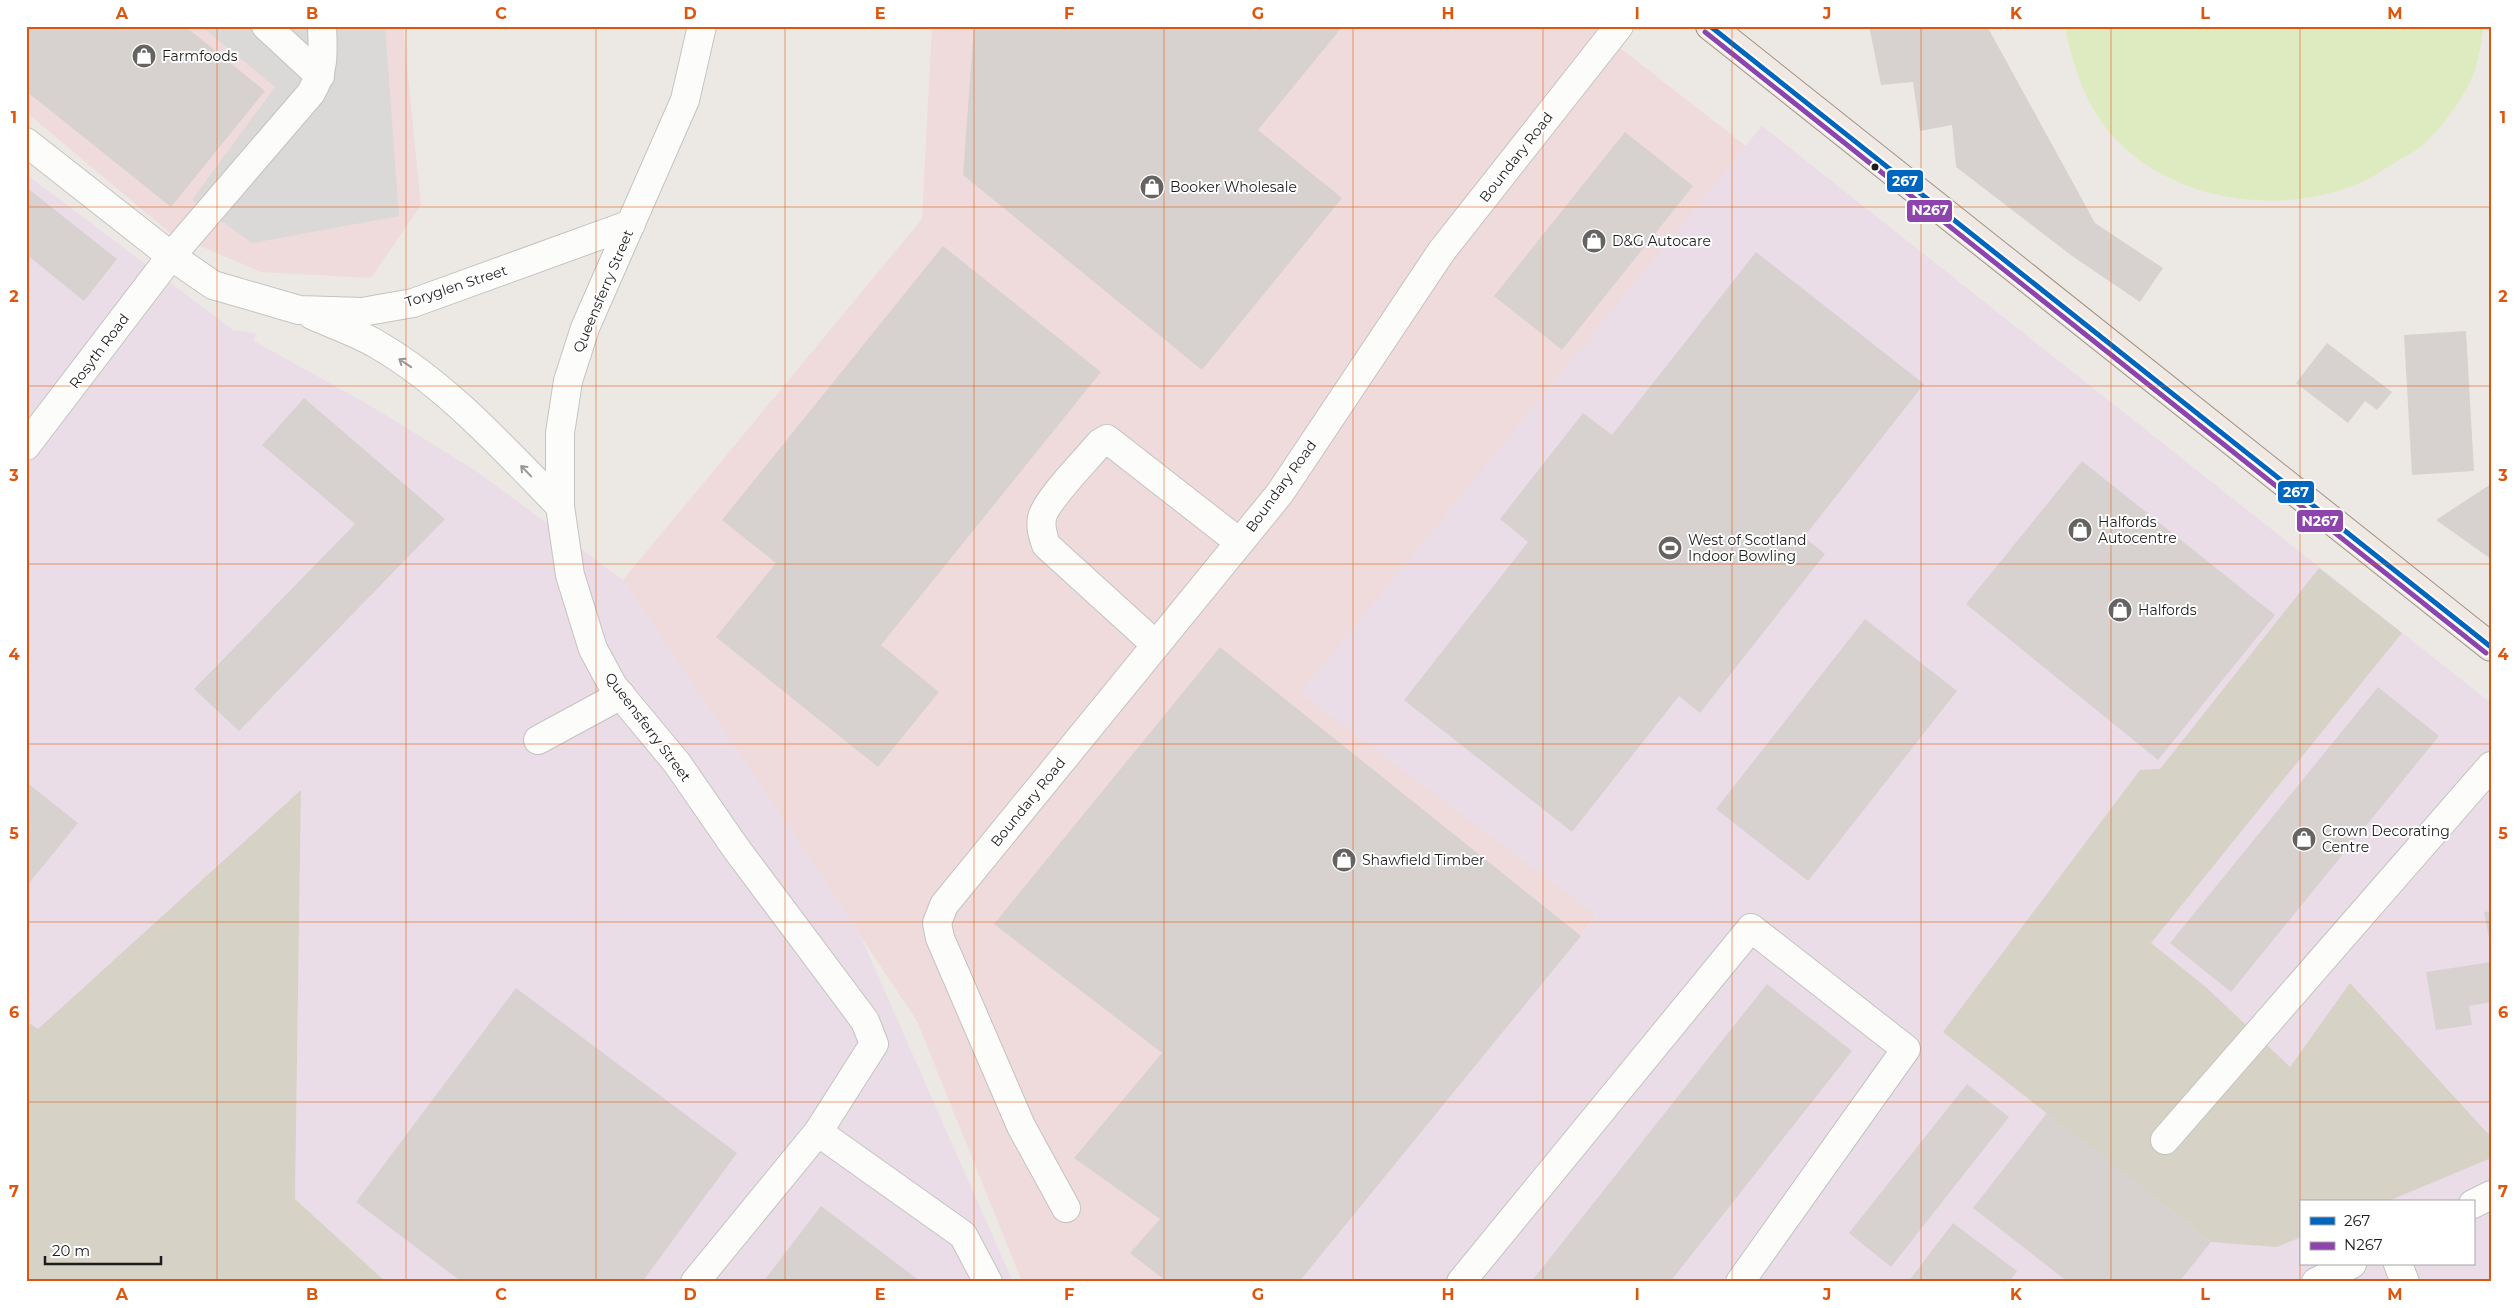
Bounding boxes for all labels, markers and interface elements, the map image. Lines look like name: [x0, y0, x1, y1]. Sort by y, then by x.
text: A: [115, 4, 129, 23]
text: B: [306, 4, 318, 23]
text: C: [495, 4, 507, 23]
text: D: [683, 4, 697, 23]
text: E: [875, 4, 885, 23]
text: F: [1064, 4, 1074, 23]
text: G: [1252, 4, 1264, 23]
text: H: [1442, 4, 1454, 23]
text: I: [1634, 4, 1640, 23]
text: J: [1822, 4, 1831, 23]
text: K: [2010, 4, 2023, 23]
text: L: [2200, 4, 2210, 23]
text: M: [2387, 4, 2403, 23]
shop icon: Farmfoods: [131, 43, 157, 69]
place label: Farmfoods: [162, 47, 238, 65]
text: 1: [11, 108, 17, 127]
street label: Boundary Road: [1475, 108, 1557, 206]
text: 1: [2500, 108, 2506, 127]
unlabelled marker: [1870, 162, 1880, 172]
line badge: 267: [1886, 169, 1924, 193]
text: 267: [1892, 172, 1918, 190]
shop icon: Booker Wholesale: [1139, 174, 1165, 200]
place label: Booker Wholesale: [1170, 178, 1297, 196]
line badge: N267: [1906, 199, 1953, 223]
text: N267: [1911, 201, 1949, 219]
street label: Queensferry Street: [569, 226, 637, 355]
shop icon: D&G Autocare: [1581, 228, 1607, 254]
place label: D&G Autocare: [1612, 232, 1711, 250]
street label: Toryglen Street: [403, 261, 510, 311]
text: 2: [9, 287, 19, 306]
text: 2: [2498, 287, 2508, 306]
street label: Rosyth Road: [65, 310, 133, 392]
one-way arrow: [398, 358, 412, 368]
street label: Boundary Road: [1242, 436, 1320, 536]
one-way arrow: [520, 465, 532, 478]
text: 3: [8, 466, 19, 485]
text: 3: [2497, 466, 2508, 485]
line badge: 267: [2277, 480, 2315, 504]
text: 267: [2283, 483, 2309, 501]
line badge: N267: [2296, 509, 2344, 533]
text: N267: [2301, 512, 2339, 530]
place label: Halfords Autocentre: [2098, 513, 2177, 547]
shop icon: Halfords Autocentre: [2067, 517, 2093, 543]
place label: West of Scotland Indoor Bowling: [1688, 531, 1806, 565]
sports icon: West of Scotland Indoor Bowling: [1657, 535, 1683, 561]
shop icon: Halfords: [2107, 597, 2133, 623]
place label: Halfords: [2138, 601, 2197, 619]
text: 4: [8, 645, 20, 664]
text: 4: [2497, 645, 2509, 664]
street label: Queensferry Street: [601, 669, 695, 785]
street label: Boundary Road: [987, 754, 1069, 850]
place label: Crown Decorating Centre: [2322, 822, 2450, 856]
text: 5: [9, 824, 19, 843]
text: 5: [2498, 824, 2508, 843]
shop icon: Crown Decorating Centre: [2291, 826, 2317, 852]
shop icon: Shawfield Timber: [1331, 847, 1357, 873]
place label: Shawfield Timber: [1362, 851, 1485, 869]
text: 6: [9, 1003, 19, 1022]
text: 6: [2498, 1003, 2508, 1022]
text: 7: [9, 1182, 19, 1201]
text: 7: [2498, 1182, 2508, 1201]
legend: [2300, 1200, 2474, 1266]
text: 267: [2344, 1211, 2371, 1230]
scale bar: [45, 1233, 161, 1265]
text: N267: [2344, 1235, 2383, 1254]
text: 20 m: [52, 1241, 90, 1260]
text: A: [115, 1285, 129, 1304]
text: B: [306, 1285, 318, 1304]
text: C: [495, 1285, 507, 1304]
text: D: [683, 1285, 697, 1304]
text: E: [875, 1285, 885, 1304]
text: F: [1064, 1285, 1074, 1304]
text: G: [1252, 1285, 1264, 1304]
text: H: [1442, 1285, 1454, 1304]
text: I: [1634, 1285, 1640, 1304]
text: J: [1822, 1285, 1831, 1304]
text: K: [2010, 1285, 2023, 1304]
text: L: [2200, 1285, 2210, 1304]
text: M: [2387, 1285, 2403, 1304]

